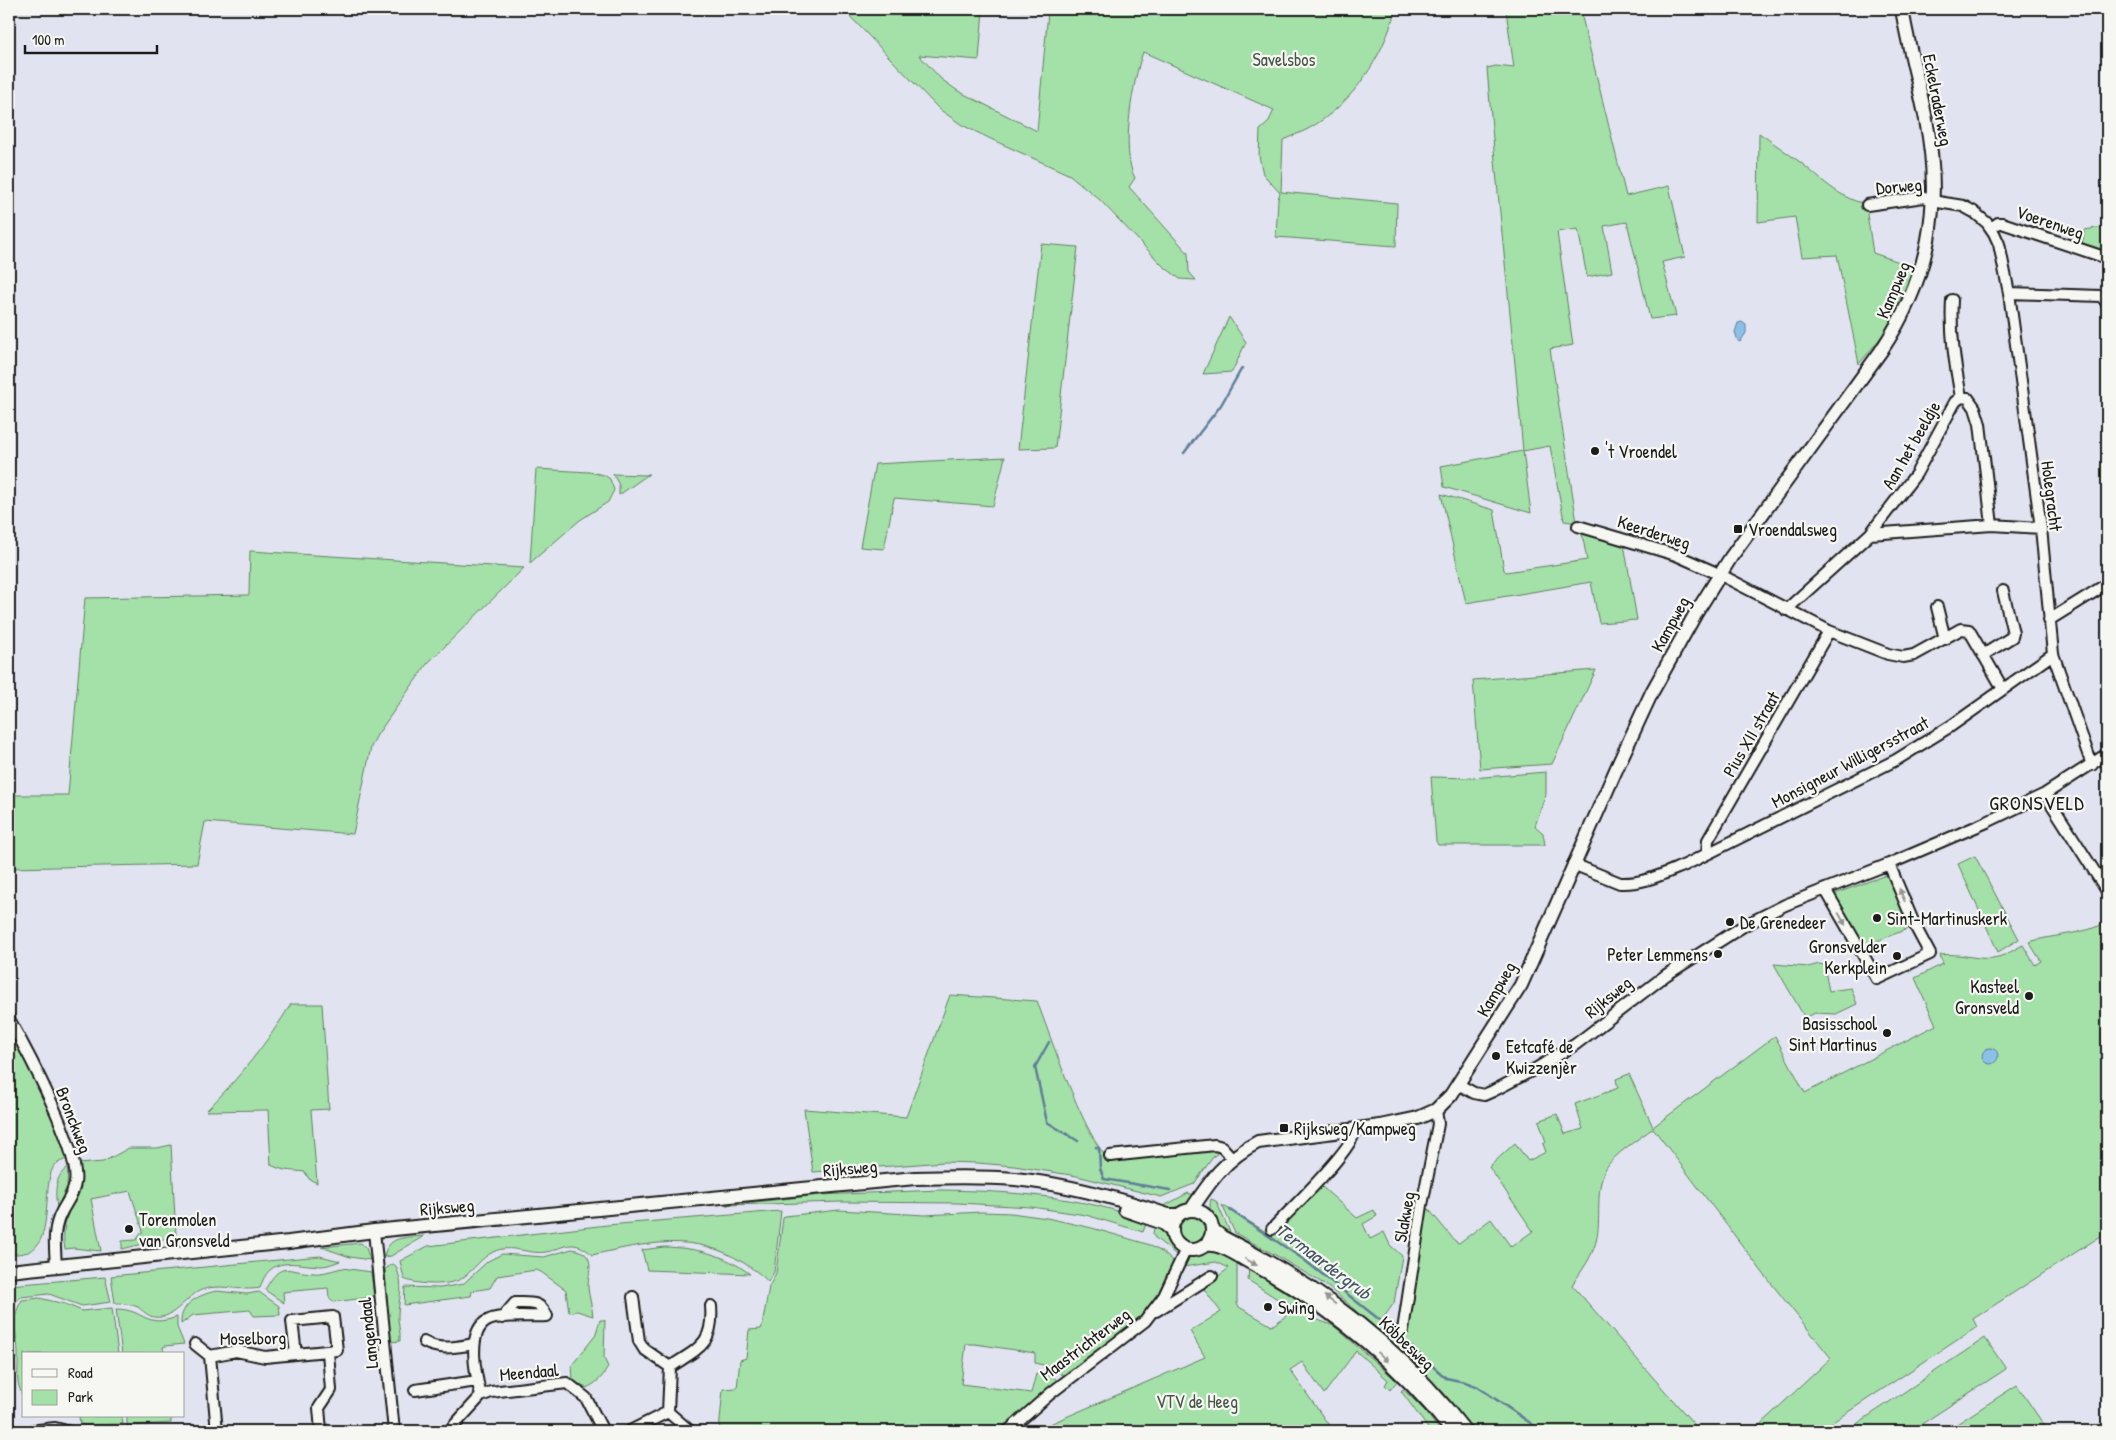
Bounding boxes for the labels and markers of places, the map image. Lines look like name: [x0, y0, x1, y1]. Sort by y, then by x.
place label: 't Vroendel: [1605, 439, 1677, 464]
marker: 't Vroendel: [1589, 445, 1601, 457]
place label: Vroendalsweg: [1748, 517, 1837, 542]
marker: Vroendalsweg: [1732, 523, 1744, 535]
place label: Sint-Martinuskerk: [1887, 906, 2008, 931]
place label: De Grenedeer: [1740, 910, 1826, 935]
marker: Sint-Martinuskerk: [1871, 912, 1883, 924]
marker: De Grenedeer: [1724, 916, 1736, 928]
place label: Gronsvelder Kerkplein: [1809, 934, 1887, 980]
place label: Peter Lemmens: [1607, 942, 1708, 967]
marker: Peter Lemmens: [1712, 948, 1724, 960]
marker: Gronsvelder Kerkplein: [1891, 950, 1903, 962]
place label: Kasteel Gronsveld: [1955, 974, 2019, 1020]
marker: Kasteel Gronsveld: [2023, 990, 2035, 1002]
place label: Basisschool Sint Martinus: [1789, 1011, 1877, 1057]
marker: Basisschool Sint Martinus: [1881, 1027, 1893, 1039]
place label: Eetcafé de Kwizzenjèr: [1506, 1034, 1577, 1080]
marker: Eetcafé de Kwizzenjèr: [1490, 1050, 1502, 1062]
place label: Rijksweg/Kampweg: [1294, 1116, 1416, 1141]
marker: Rijksweg/Kampweg: [1278, 1122, 1290, 1134]
place label: Torenmolen van Gronsveld: [139, 1207, 230, 1253]
marker: Torenmolen van Gronsveld: [123, 1223, 135, 1235]
place label: Swing: [1278, 1295, 1315, 1320]
marker: Swing: [1262, 1301, 1274, 1313]

